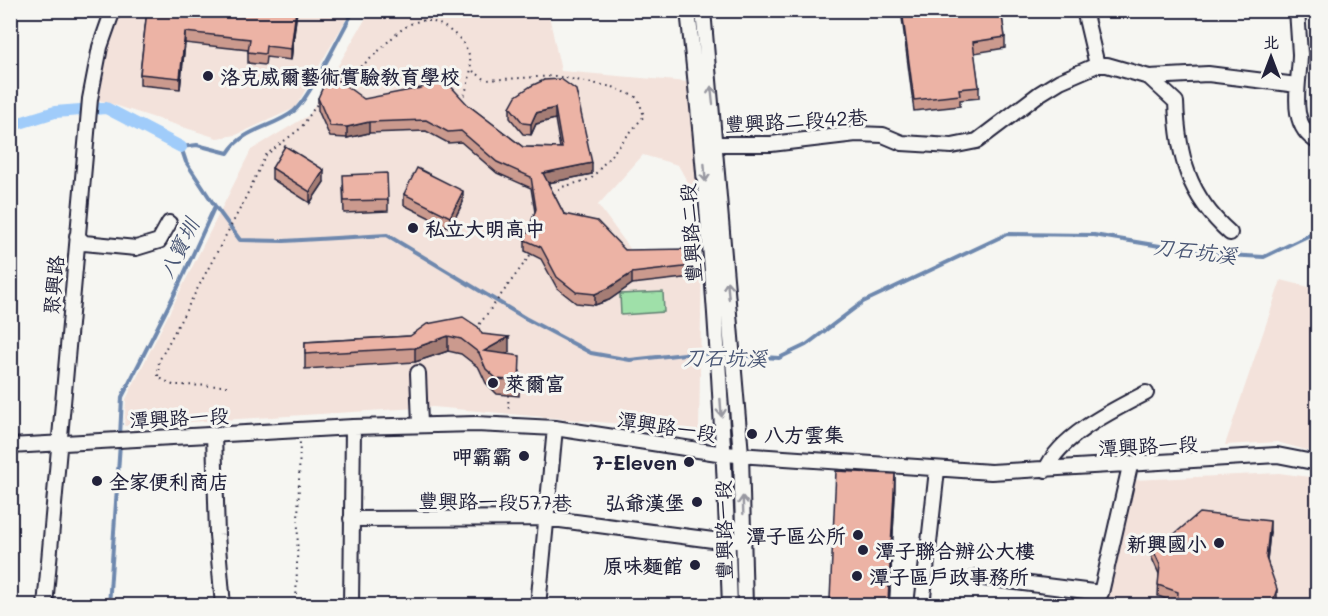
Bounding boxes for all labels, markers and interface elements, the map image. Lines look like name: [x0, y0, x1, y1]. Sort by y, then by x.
north arrow: [1241, 27, 1301, 87]
text: 北: [1263, 31, 1279, 52]
place label: 洛克威爾藝術實驗教育學校: [220, 63, 460, 89]
marker: 洛克威爾藝術實驗教育學校: [201, 69, 215, 83]
one-way arrow: [706, 86, 717, 106]
street label: 豐興路二段42巷: [724, 103, 869, 137]
one-way arrow: [700, 163, 711, 183]
street label: 豐興路二段: [674, 182, 706, 284]
water label: 八寶圳: [152, 212, 205, 282]
place label: 私立大明高中: [425, 215, 545, 241]
marker: 私立大明高中: [406, 221, 420, 235]
water label: 刀石坑溪: [1152, 231, 1239, 269]
street label: 聚興路: [37, 253, 69, 316]
one-way arrow: [722, 280, 733, 300]
water label: 刀石坑溪: [683, 343, 768, 371]
place label: 萊爾富: [505, 370, 565, 396]
marker: 萊爾富: [486, 376, 500, 390]
one-way arrow: [716, 398, 727, 418]
street label: 潭興路一段: [128, 401, 230, 433]
street label: 潭興路一段: [616, 405, 718, 447]
place label: 八方雲集: [764, 421, 844, 447]
marker: 八方雲集: [745, 427, 759, 441]
street label: 潭興路一段: [1097, 429, 1199, 461]
place label: 呷霸霸: [452, 443, 512, 469]
marker: 呷霸霸: [517, 449, 531, 463]
place label: 7-Eleven: [593, 449, 677, 475]
marker: 7-Eleven: [682, 455, 696, 469]
place label: 全家便利商店: [109, 468, 229, 494]
marker: 全家便利商店: [90, 474, 104, 488]
street label: 豐興路一段: [709, 480, 737, 580]
street label: 豐興路一段577巷: [418, 487, 573, 515]
place label: 弘爺漢堡: [605, 489, 685, 515]
marker: 弘爺漢堡: [690, 495, 704, 509]
one-way arrow: [737, 496, 748, 516]
place label: 潭子區公所: [746, 522, 846, 548]
marker: 潭子區公所: [851, 528, 865, 542]
place label: 新興國小: [1127, 530, 1207, 556]
marker: 新興國小: [1212, 536, 1226, 550]
place label: 潭子聯合辦公大樓: [875, 537, 1035, 563]
marker: 潭子聯合辦公大樓: [856, 543, 870, 557]
place label: 原味麵館: [603, 552, 683, 578]
marker: 原味麵館: [688, 558, 702, 572]
place label: 潭子區戶政事務所: [869, 563, 1029, 589]
marker: 潭子區戶政事務所: [850, 569, 864, 583]

